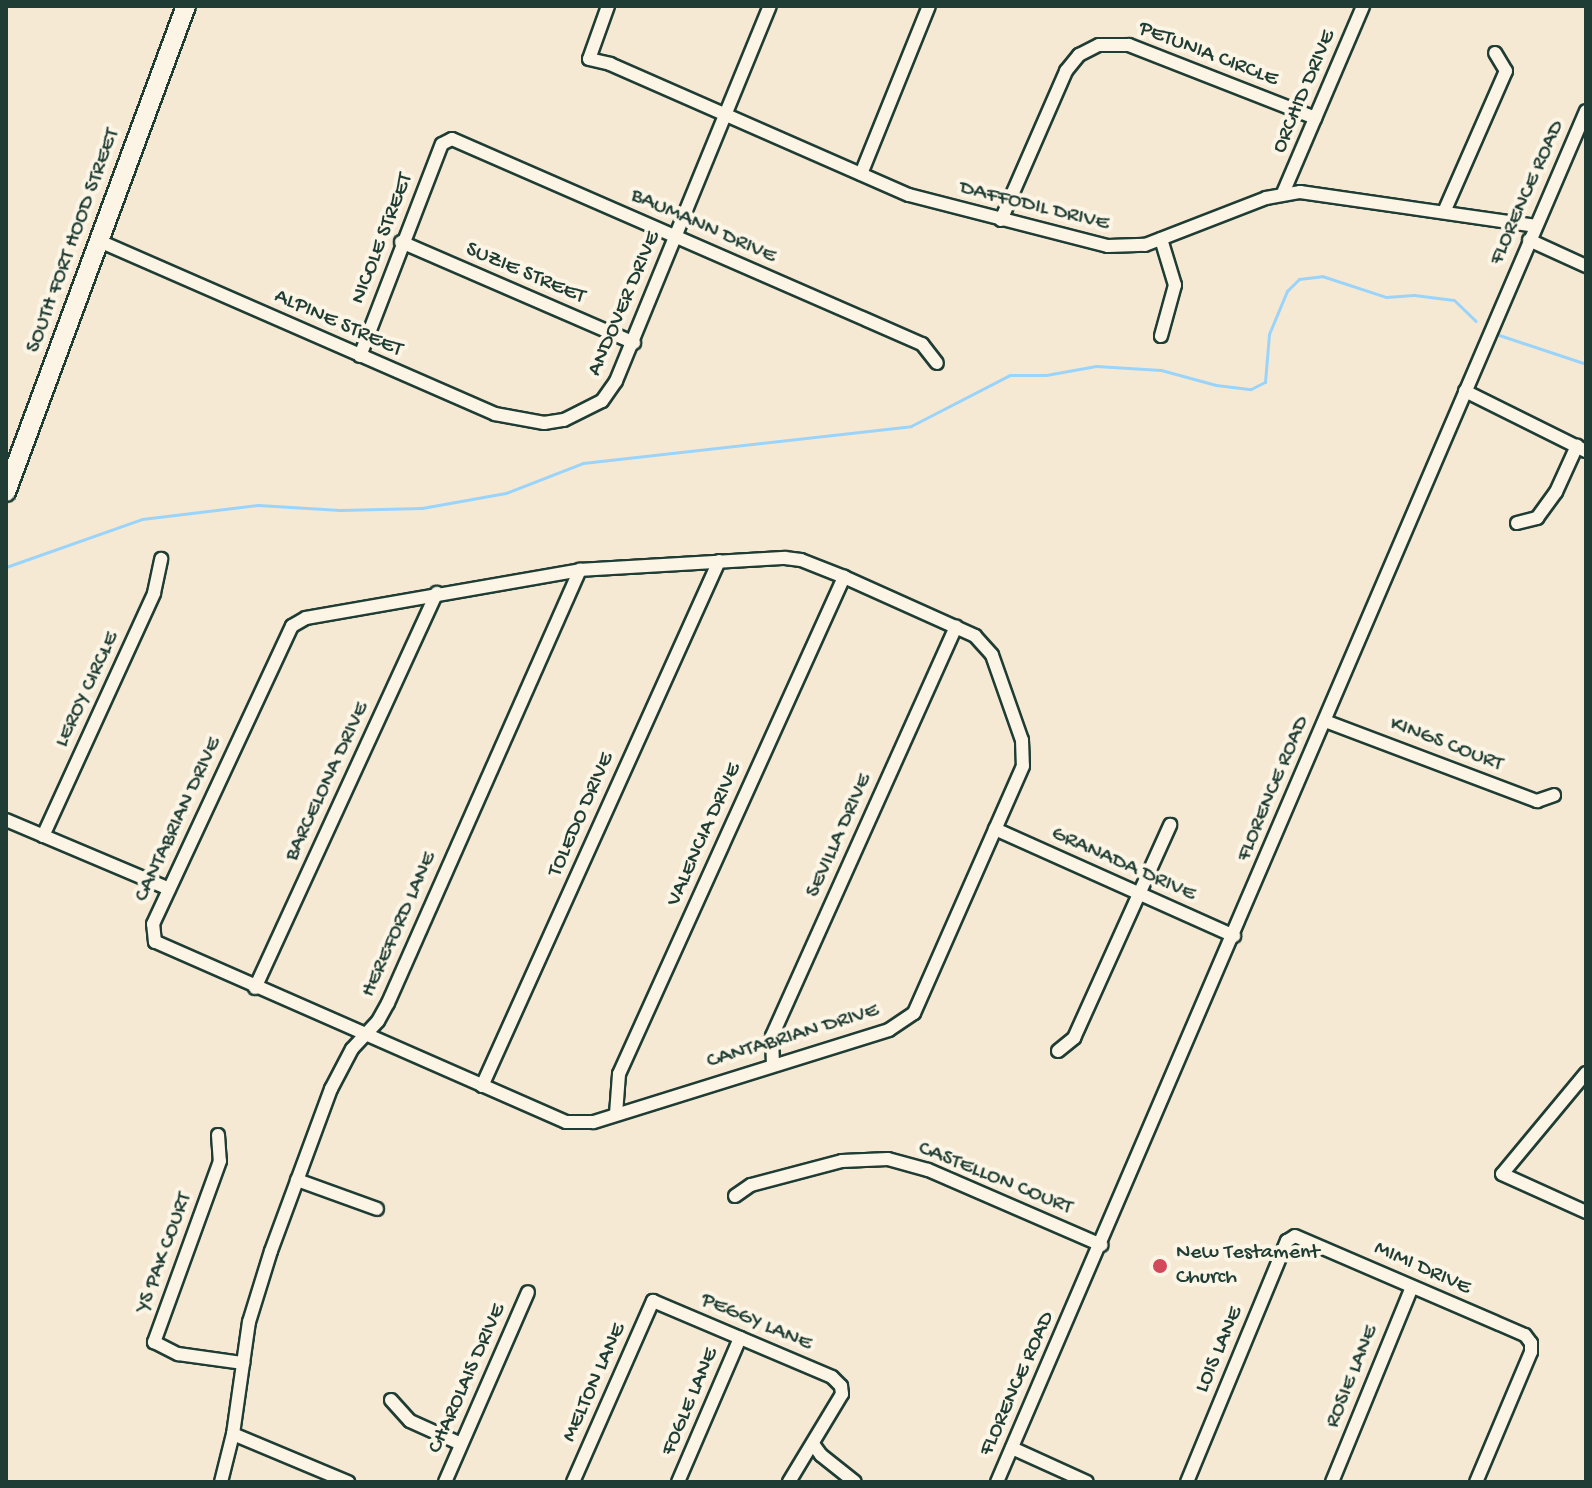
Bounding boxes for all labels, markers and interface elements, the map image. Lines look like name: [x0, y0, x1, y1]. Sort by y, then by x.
street label: PETUNIA CIRCLE: [1135, 16, 1281, 94]
street label: ORCHID DRIVE: [1267, 26, 1343, 158]
street label: FLORENCE ROAD: [1484, 117, 1572, 269]
street label: SOUTH FORT HOOD STREET: [21, 125, 127, 357]
street label: NICOLE STREET: [346, 170, 420, 308]
street label: DAFFODIL DRIVE: [957, 176, 1111, 238]
street label: BAUMANN DRIVE: [626, 183, 780, 271]
street label: ANDOVER DRIVE: [583, 228, 667, 380]
street label: SUZIE STREET: [461, 237, 589, 311]
street label: ALPINE STREET: [270, 284, 406, 364]
street label: LEROY CIRCLE: [50, 628, 126, 752]
street label: BARCELONA DRIVE: [280, 698, 376, 866]
street label: KINGS COURT: [1386, 711, 1506, 779]
street label: FLORENCE ROAD: [1232, 712, 1316, 866]
street label: CANTABRIAN DRIVE: [129, 734, 229, 906]
street label: TOLEDO DRIVE: [543, 749, 621, 881]
street label: VALENCIA DRIVE: [662, 759, 748, 911]
street label: SEVILLA DRIVE: [801, 770, 879, 902]
street label: GRANADA DRIVE: [1047, 821, 1199, 909]
street label: HEREFORD LANE: [356, 848, 444, 1002]
street label: CANTABRIAN DRIVE: [704, 998, 882, 1076]
street label: CASTELLON COURT: [914, 1136, 1076, 1222]
street label: YS PAK COURT: [131, 1189, 199, 1317]
street label: MIMI DRIVE: [1369, 1236, 1475, 1302]
place label: New Testament Church: [1176, 1240, 1319, 1292]
marker: New Testament Church: [1151, 1257, 1169, 1275]
street label: PEGGY LANE: [696, 1288, 816, 1358]
street label: CHAROLAIS DRIVE: [423, 1300, 513, 1458]
street label: LOIS LANE: [1190, 1303, 1250, 1397]
street label: FLORENCE ROAD: [974, 1308, 1062, 1460]
street label: MELTON LANE: [557, 1319, 633, 1447]
street label: ROSIE LANE: [1320, 1322, 1386, 1432]
street label: FOGLE LANE: [656, 1344, 726, 1460]

